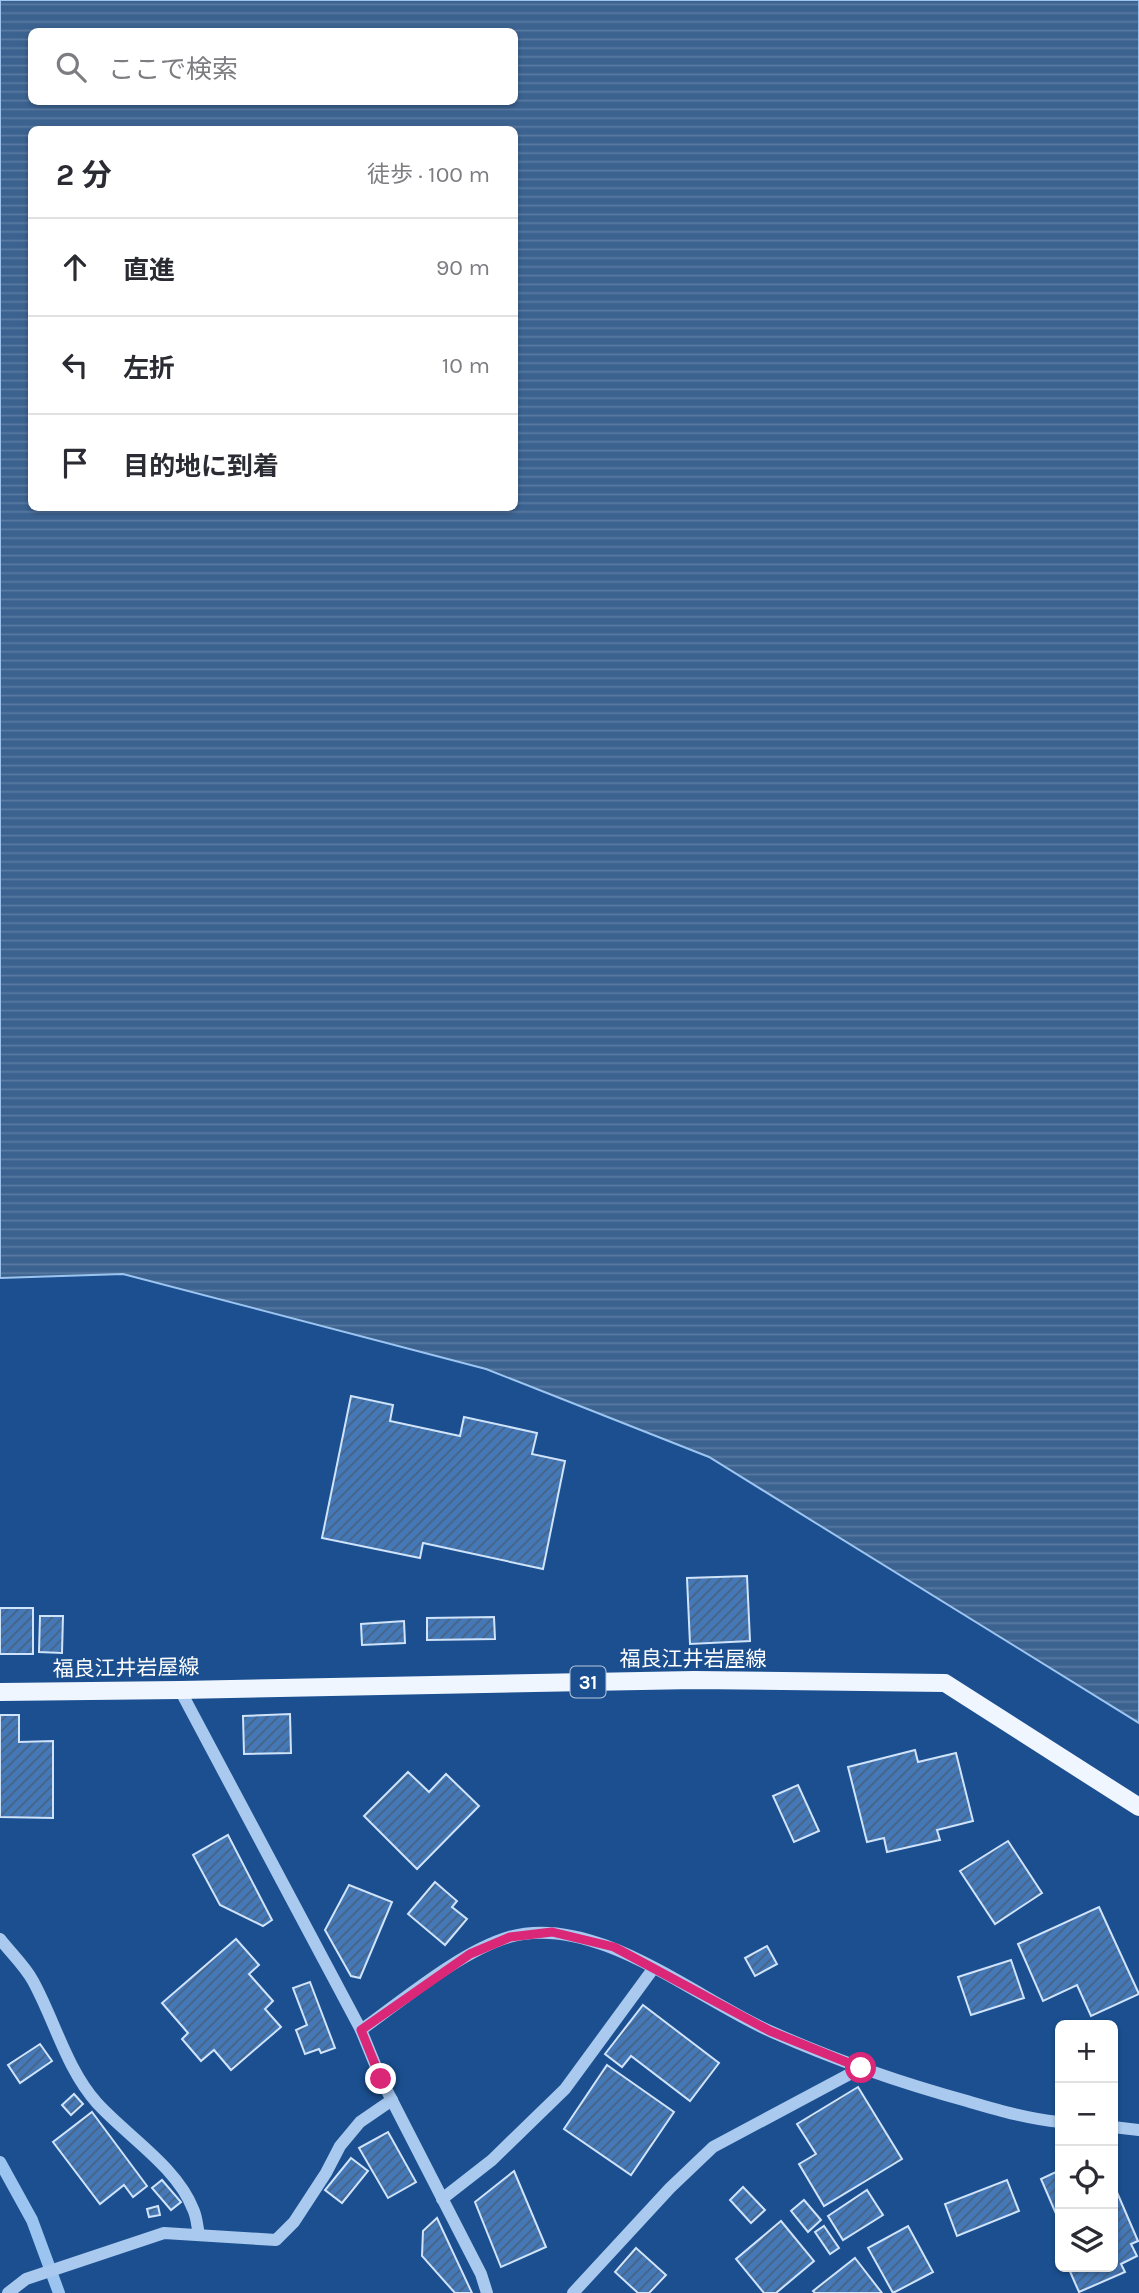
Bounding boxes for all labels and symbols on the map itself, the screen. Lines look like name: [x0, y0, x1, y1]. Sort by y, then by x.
street label: 福良江井岩屋線: [620, 1647, 767, 1671]
street label: 福良江井岩屋線: [52, 1655, 200, 1681]
road number: 31: [570, 1666, 606, 1698]
route start: [845, 2052, 876, 2083]
route end: [365, 2063, 396, 2094]

